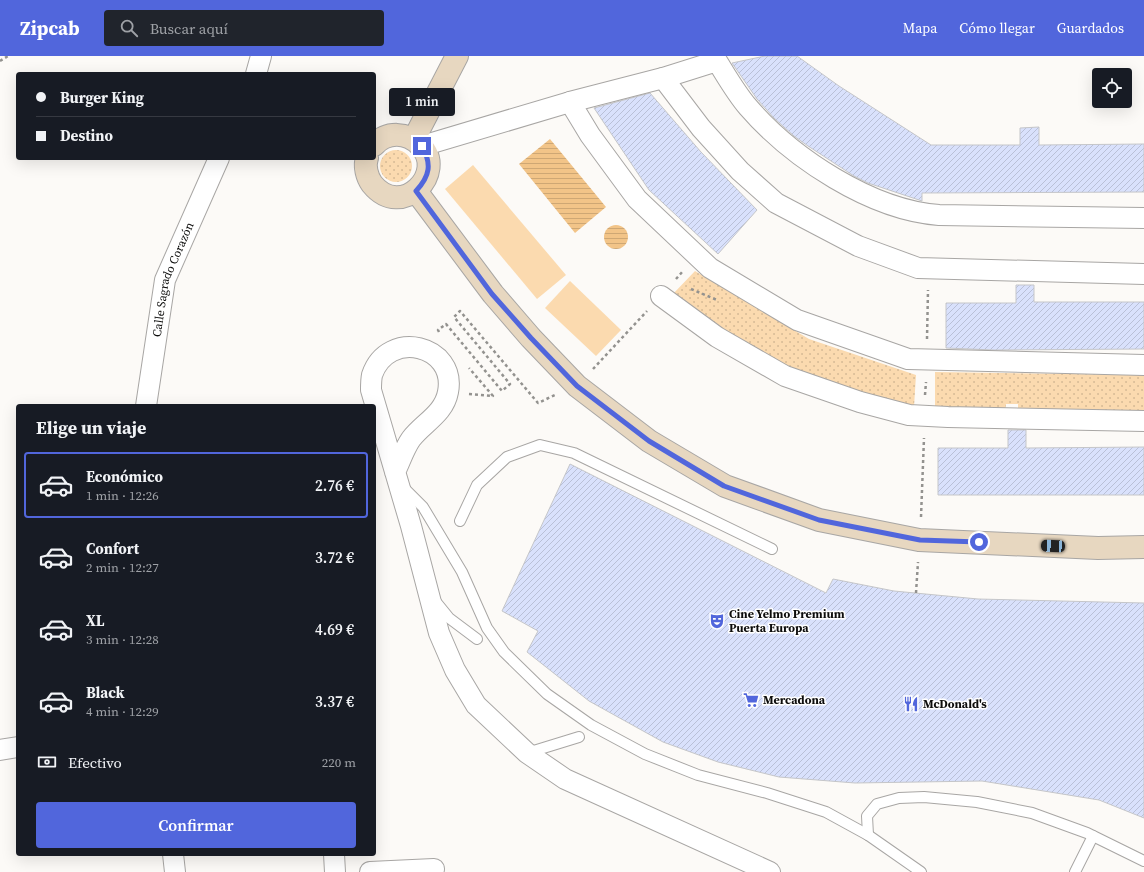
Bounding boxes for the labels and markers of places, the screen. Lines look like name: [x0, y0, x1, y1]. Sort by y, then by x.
place label: Cine Yelmo Premium Puerta Europa: [729, 606, 845, 636]
theatre icon: Cine Yelmo Premium Puerta Europa: [708, 612, 726, 630]
supermarket icon: Mercadona: [742, 691, 760, 709]
place label: Mercadona: [763, 692, 826, 708]
restaurant icon: McDonald's: [902, 695, 920, 713]
place label: McDonald's: [923, 696, 987, 712]

